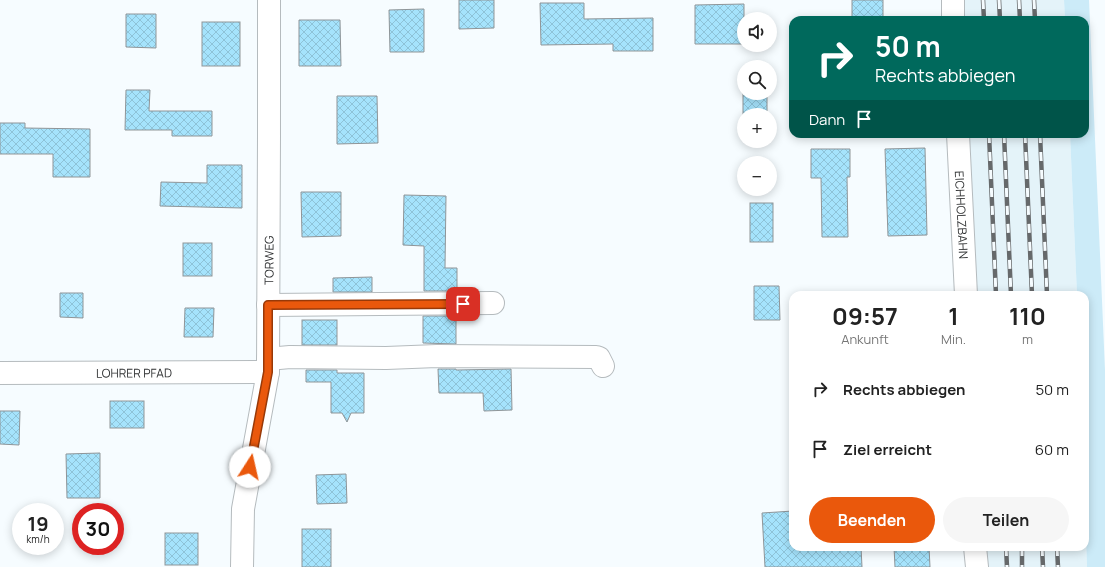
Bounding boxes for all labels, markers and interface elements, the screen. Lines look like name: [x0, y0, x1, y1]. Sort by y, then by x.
map controls: [737, 12, 777, 196]
button: sound: [737, 12, 777, 52]
text: 50 m: [875, 27, 941, 65]
icon: right: [809, 32, 861, 84]
button: search: [737, 60, 777, 100]
text: Rechts abbiegen: [875, 63, 1015, 87]
button: +: [737, 108, 777, 148]
icon: arrive: [853, 108, 875, 130]
text: Dann: [809, 109, 845, 130]
button: −: [737, 156, 777, 196]
street label: EICHHOLZBAHN: [951, 170, 973, 259]
street label: TORWEG: [260, 235, 277, 285]
pin: [446, 287, 480, 321]
icon: arrive: [452, 293, 474, 315]
text: 09:57: [832, 299, 898, 332]
text: 1: [948, 299, 959, 332]
text: 110: [1009, 299, 1046, 332]
text: Ankunft: [841, 330, 889, 348]
text: Min.: [941, 330, 966, 348]
text: m: [1022, 330, 1033, 348]
street label: LOHRER PFAD: [96, 364, 172, 381]
icon: right: [809, 378, 831, 400]
text: Rechts abbiegen: [843, 379, 965, 400]
text: 50 m: [1035, 379, 1069, 400]
icon: arrive: [809, 438, 831, 460]
text: Ziel erreicht: [843, 439, 932, 460]
text: 60 m: [1035, 439, 1069, 460]
position arrow: [229, 446, 271, 488]
button: Beenden: [809, 497, 935, 543]
button: Teilen: [943, 497, 1069, 543]
speed limit sign: 30: [72, 503, 124, 555]
text: 19: [27, 510, 49, 537]
text: km/h: [26, 532, 50, 546]

